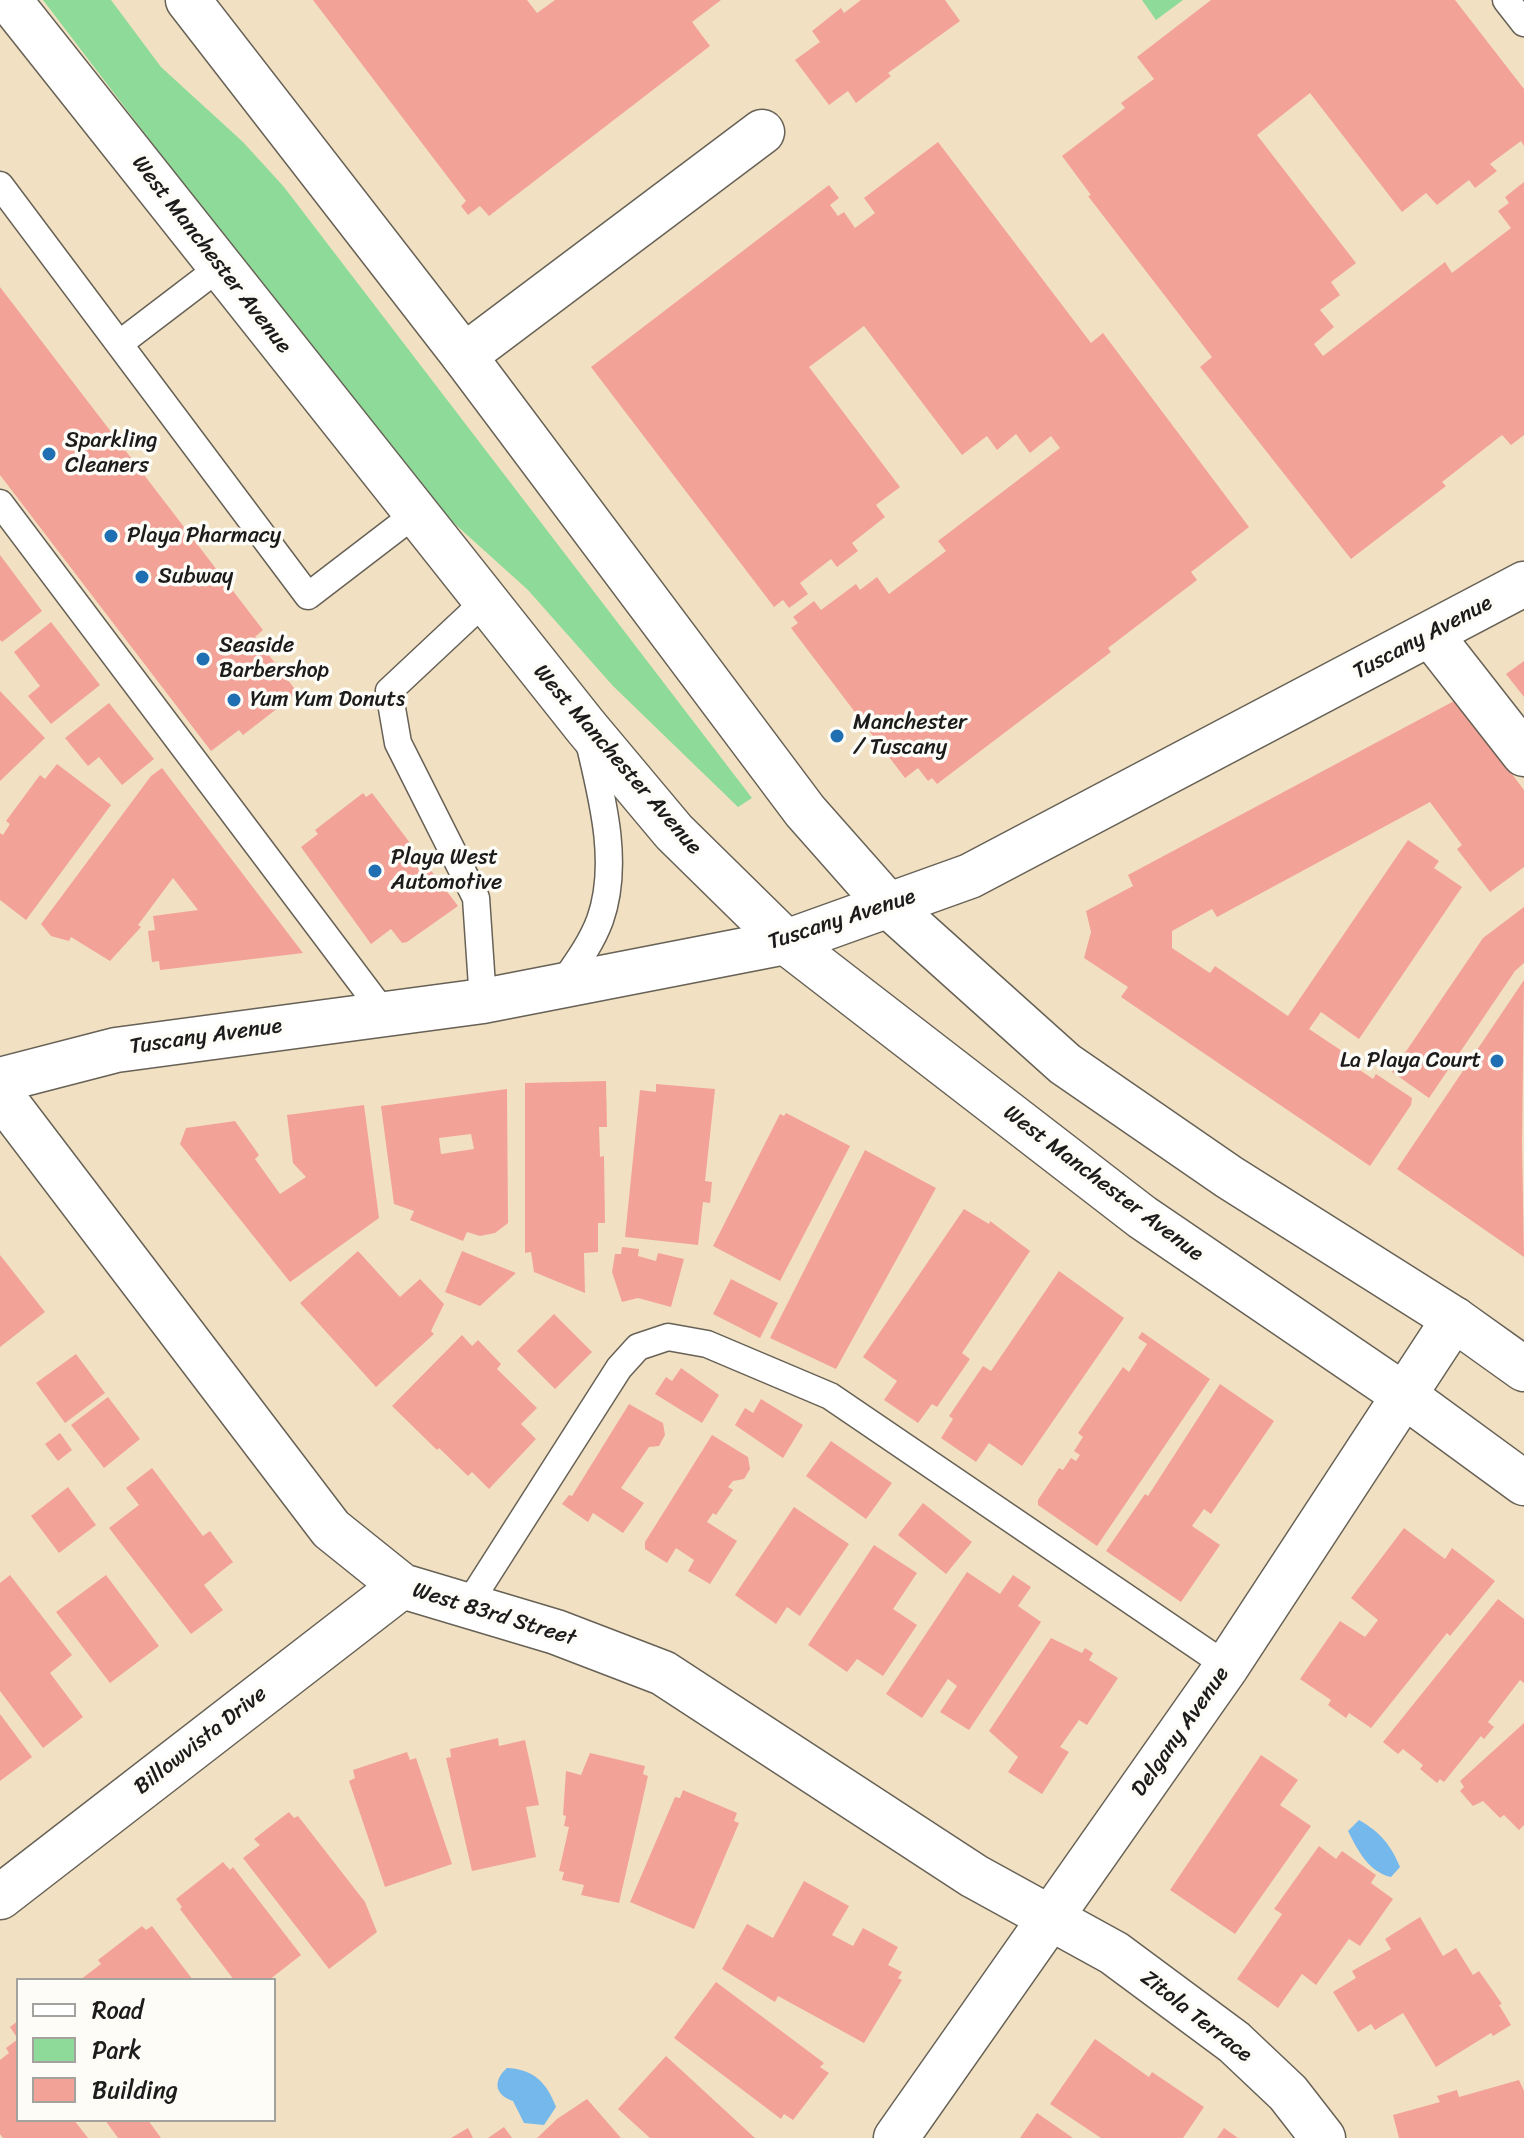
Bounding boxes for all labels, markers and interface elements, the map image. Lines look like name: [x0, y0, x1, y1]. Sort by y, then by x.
street label: West Manchester Avenue: [126, 151, 296, 359]
place label: Sparkling Cleaners: [65, 428, 157, 480]
marker: Sparkling Cleaners: [40, 445, 58, 463]
place label: Playa Pharmacy: [127, 523, 281, 549]
marker: Playa Pharmacy: [102, 527, 120, 545]
place label: Subway: [158, 564, 233, 590]
marker: Subway: [133, 568, 151, 586]
street label: Tuscany Avenue: [1349, 590, 1497, 686]
place label: Seaside Barbershop: [219, 633, 329, 684]
marker: Seaside Barbershop: [194, 650, 212, 668]
street label: West Manchester Avenue: [527, 659, 707, 861]
place label: Yum Yum Donuts: [250, 687, 405, 713]
marker: Yum Yum Donuts: [225, 691, 243, 709]
place label: Manchester / Tuscany: [853, 710, 967, 762]
marker: Manchester / Tuscany: [828, 727, 846, 745]
place label: Playa West Automotive: [391, 845, 502, 896]
marker: Playa West Automotive: [366, 862, 384, 880]
street label: Tuscany Avenue: [765, 884, 919, 956]
street label: Tuscany Avenue: [128, 1013, 284, 1061]
place label: La Playa Court: [1340, 1048, 1481, 1074]
marker: La Playa Court: [1488, 1052, 1506, 1070]
street label: West Manchester Avenue: [998, 1100, 1208, 1268]
street label: West 83rd Street: [409, 1578, 579, 1652]
street label: Delgany Avenue: [1127, 1662, 1235, 1802]
street label: Billowvista Drive: [130, 1681, 272, 1801]
street label: Zitola Terrace: [1135, 1965, 1257, 2069]
legend: [16, 1978, 276, 2122]
text: Road: [92, 1989, 143, 2031]
text: Park: [92, 2029, 141, 2071]
text: Building: [92, 2069, 178, 2111]

